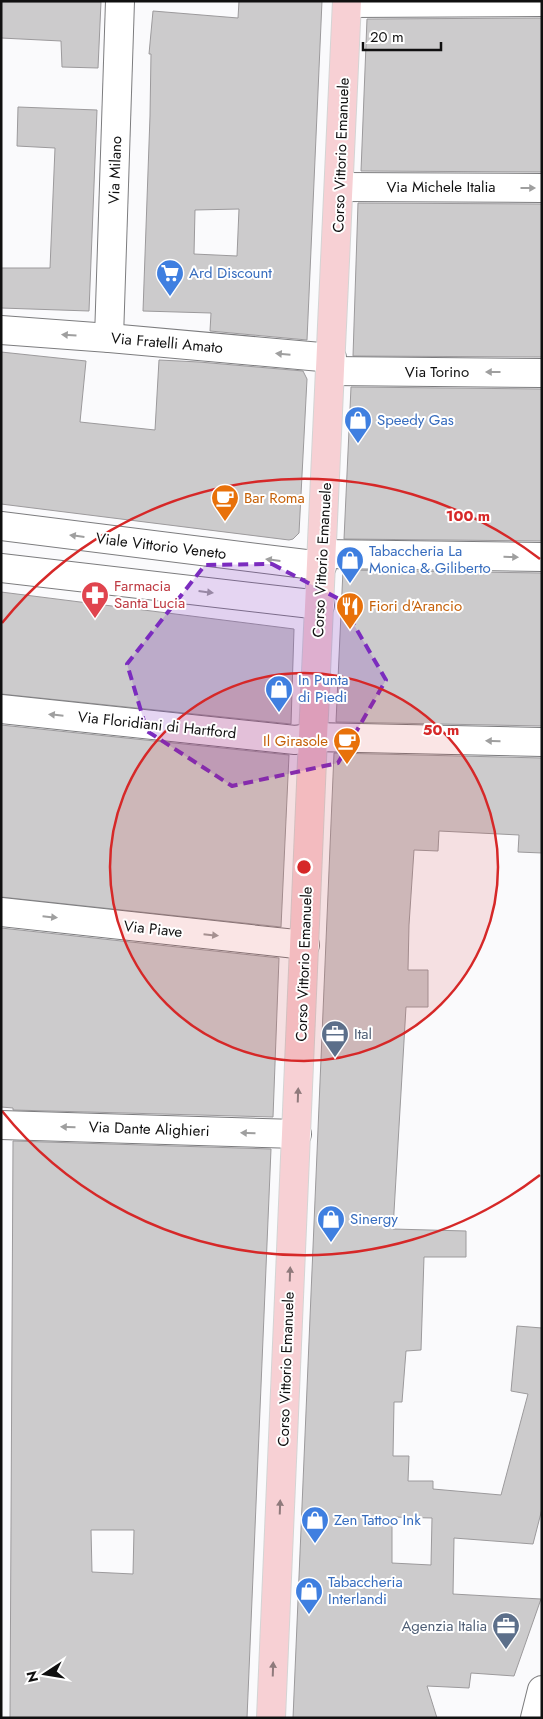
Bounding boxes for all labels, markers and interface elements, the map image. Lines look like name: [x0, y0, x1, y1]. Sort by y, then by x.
scale bar: [363, 20, 440, 52]
text: 20 m: [370, 26, 404, 48]
street label: Corso Vittorio Emanuele: [327, 77, 355, 233]
street label: Via Milano: [103, 135, 127, 205]
street label: Via Michele Italia: [386, 176, 496, 198]
one-way arrow: [521, 184, 537, 192]
supermarket icon: Ard Discount: [155, 258, 185, 297]
place label: Ard Discount: [189, 262, 272, 284]
street label: Via Fratelli Amato: [110, 327, 224, 359]
one-way arrow: [61, 330, 77, 338]
one-way arrow: [275, 350, 291, 358]
street label: Via Torino: [405, 361, 469, 383]
one-way arrow: [485, 368, 501, 376]
shop icon: Speedy Gas: [343, 405, 373, 444]
place label: Speedy Gas: [377, 409, 454, 431]
street label: Corso Vittorio Emanuele: [307, 482, 337, 638]
cafe icon: Bar Roma: [210, 483, 240, 522]
place label: Bar Roma: [244, 487, 305, 509]
text: 100 m: [446, 505, 490, 527]
street label: Viale Vittorio Veneto: [94, 527, 228, 565]
one-way arrow: [69, 532, 85, 540]
place label: Tabaccheria La Monica & Giliberto: [369, 540, 491, 579]
shop icon: Tabaccheria La Monica & Giliberto: [335, 545, 365, 584]
one-way arrow: [503, 553, 519, 561]
one-way arrow: [265, 556, 281, 564]
place label: Farmacia Santa Lucia: [114, 575, 185, 614]
pharmacy icon: Farmacia Santa Lucia: [80, 580, 110, 619]
one-way arrow: [198, 588, 214, 596]
restaurant icon: Fiori d'Arancio: [335, 591, 365, 630]
place label: Fiori d'Arancio: [369, 595, 462, 617]
place label: In Punta di Piedi: [298, 669, 349, 708]
shop icon: In Punta di Piedi: [264, 674, 294, 713]
street label: Via Floridiani di Hartford: [77, 706, 237, 744]
one-way arrow: [48, 711, 64, 719]
text: 50 m: [423, 719, 459, 741]
cafe icon: Il Girasole: [332, 726, 362, 765]
place label: Il Girasole: [263, 730, 328, 752]
one-way arrow: [485, 736, 501, 744]
centre of rings: [295, 858, 313, 876]
street label: Corso Vittorio Emanuele: [290, 886, 318, 1042]
one-way arrow: [42, 913, 58, 921]
street label: Via Piave: [123, 915, 184, 943]
one-way arrow: [204, 931, 220, 939]
office icon: Ital: [320, 1019, 350, 1058]
place label: Ital: [354, 1023, 372, 1045]
one-way arrow: [295, 1086, 303, 1102]
street label: Via Dante Alighieri: [88, 1116, 210, 1142]
one-way arrow: [60, 1123, 76, 1131]
one-way arrow: [240, 1128, 256, 1136]
shop icon: Sinergy: [316, 1204, 346, 1243]
place label: Sinergy: [350, 1208, 398, 1230]
one-way arrow: [287, 1266, 295, 1282]
street label: Corso Vittorio Emanuele: [272, 1291, 300, 1447]
one-way arrow: [277, 1498, 285, 1514]
shop icon: Zen Tattoo Ink: [300, 1505, 330, 1544]
place label: Zen Tattoo Ink: [334, 1509, 421, 1531]
place label: Tabaccheria Interlandi: [328, 1571, 403, 1610]
shop icon: Tabaccheria Interlandi: [294, 1576, 324, 1615]
office icon: Agenzia Italia: [491, 1611, 521, 1650]
place label: Agenzia Italia: [401, 1615, 487, 1637]
north arrow: [20, 1649, 70, 1699]
one-way arrow: [270, 1661, 278, 1677]
text: N: [21, 1669, 43, 1684]

